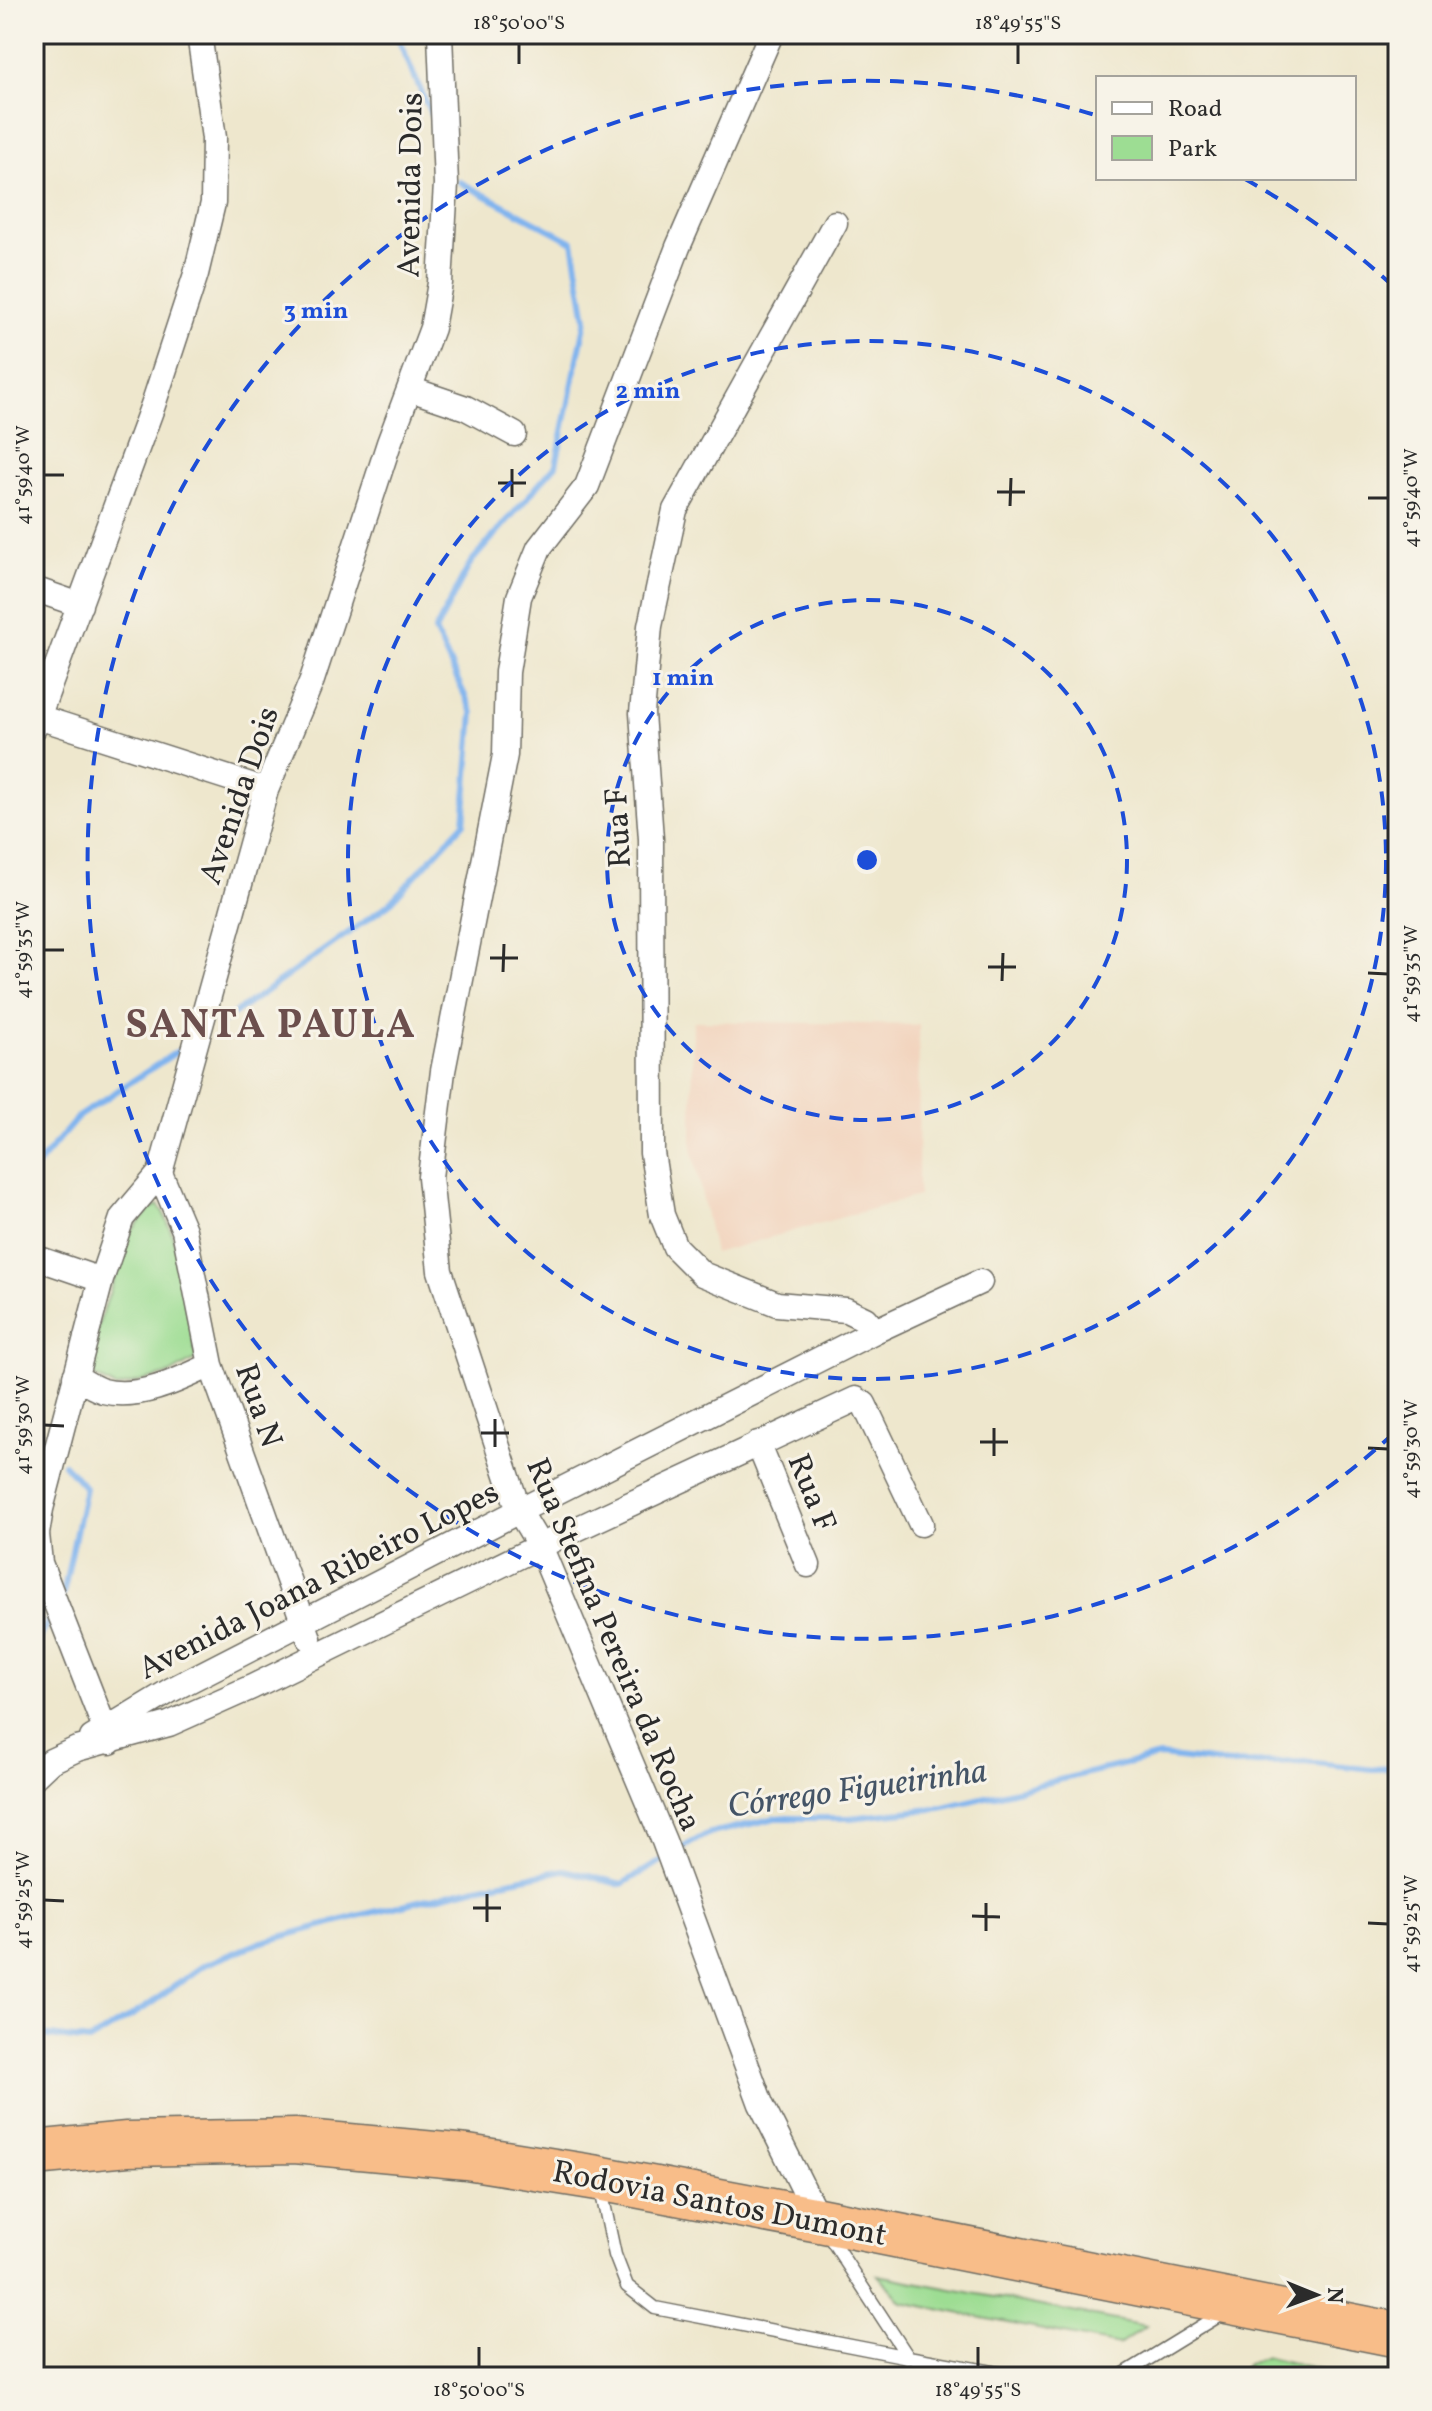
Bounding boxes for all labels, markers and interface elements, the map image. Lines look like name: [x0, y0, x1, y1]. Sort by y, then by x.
text: 18°50'00"S: [473, 10, 565, 38]
text: 18°49'55"S: [975, 10, 1061, 38]
legend: [1096, 76, 1356, 180]
street label: Avenida Dois: [388, 92, 436, 278]
text: Road: [1168, 93, 1222, 127]
text: Park: [1168, 133, 1217, 167]
text: 3 min: [284, 295, 348, 329]
text: 2 min: [616, 375, 681, 409]
text: 41°59'40"W: [10, 425, 38, 525]
text: 41°59'40"W: [1398, 448, 1426, 548]
text: 1 min: [652, 662, 714, 696]
street label: Avenida Dois: [190, 701, 292, 891]
street label: Rua F: [596, 787, 644, 869]
centre of rings: [853, 846, 881, 874]
text: 41°59'35"W: [10, 901, 38, 999]
text: 41°59'35"W: [1398, 925, 1426, 1023]
district label: SANTA PAULA: [125, 999, 417, 1055]
street label: Rua N: [222, 1358, 292, 1454]
text: 41°59'30"W: [10, 1375, 38, 1475]
text: 41°59'30"W: [1398, 1399, 1426, 1499]
street label: Rua F: [775, 1448, 846, 1539]
street label: Rua Stefina Pereira da Rocha: [513, 1452, 711, 1839]
street label: Avenida Joana Ribeiro Lopes: [132, 1471, 507, 1692]
water label: Córrego Figueirinha: [725, 1749, 990, 1832]
text: 41°59'25"W: [10, 1851, 38, 1949]
text: 41°59'25"W: [1398, 1875, 1426, 1973]
street label: Rodovia Santos Dumont: [548, 2151, 890, 2259]
north arrow: [1276, 2255, 1356, 2335]
text: N: [1318, 2287, 1349, 2304]
text: 18°50'00"S: [433, 2377, 525, 2405]
text: 18°49'55"S: [935, 2377, 1021, 2405]

